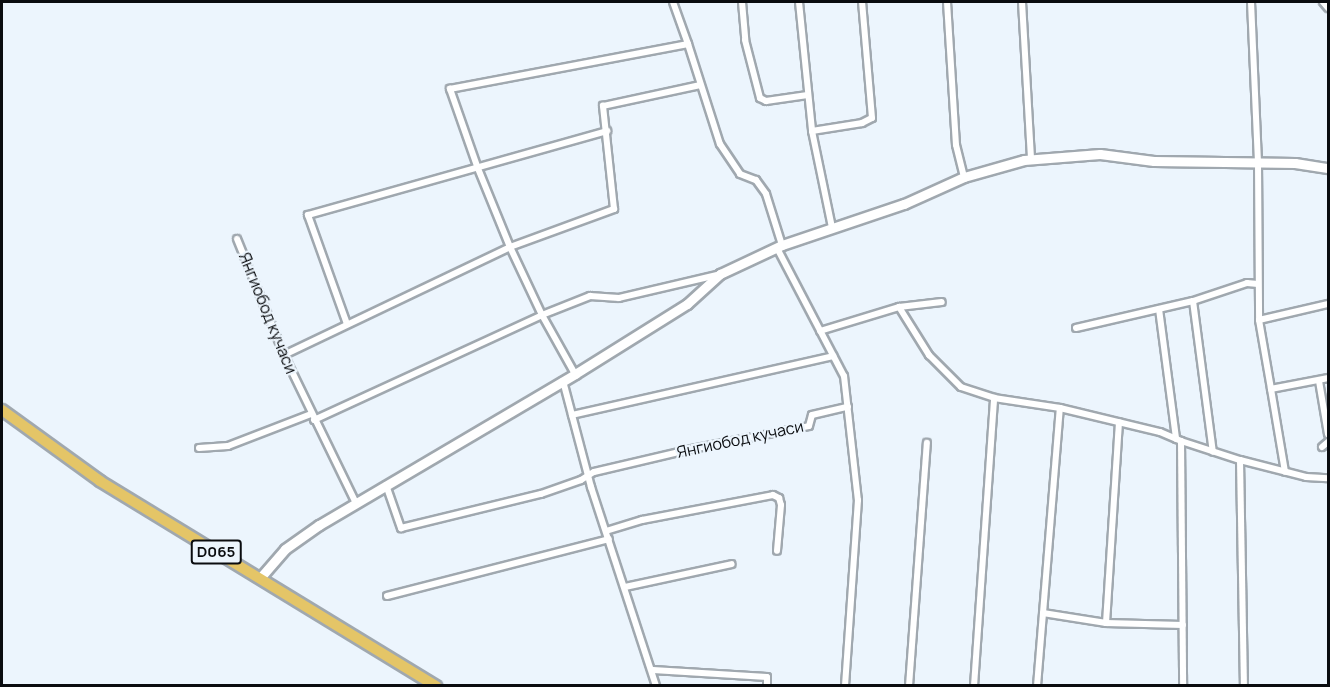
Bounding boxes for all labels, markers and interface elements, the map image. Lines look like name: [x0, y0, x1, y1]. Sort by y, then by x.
street label: Янгиобод кучаси: [235, 250, 301, 376]
street label: Янгиобод кучаси: [675, 416, 805, 462]
road number: D065: [190, 540, 242, 564]

